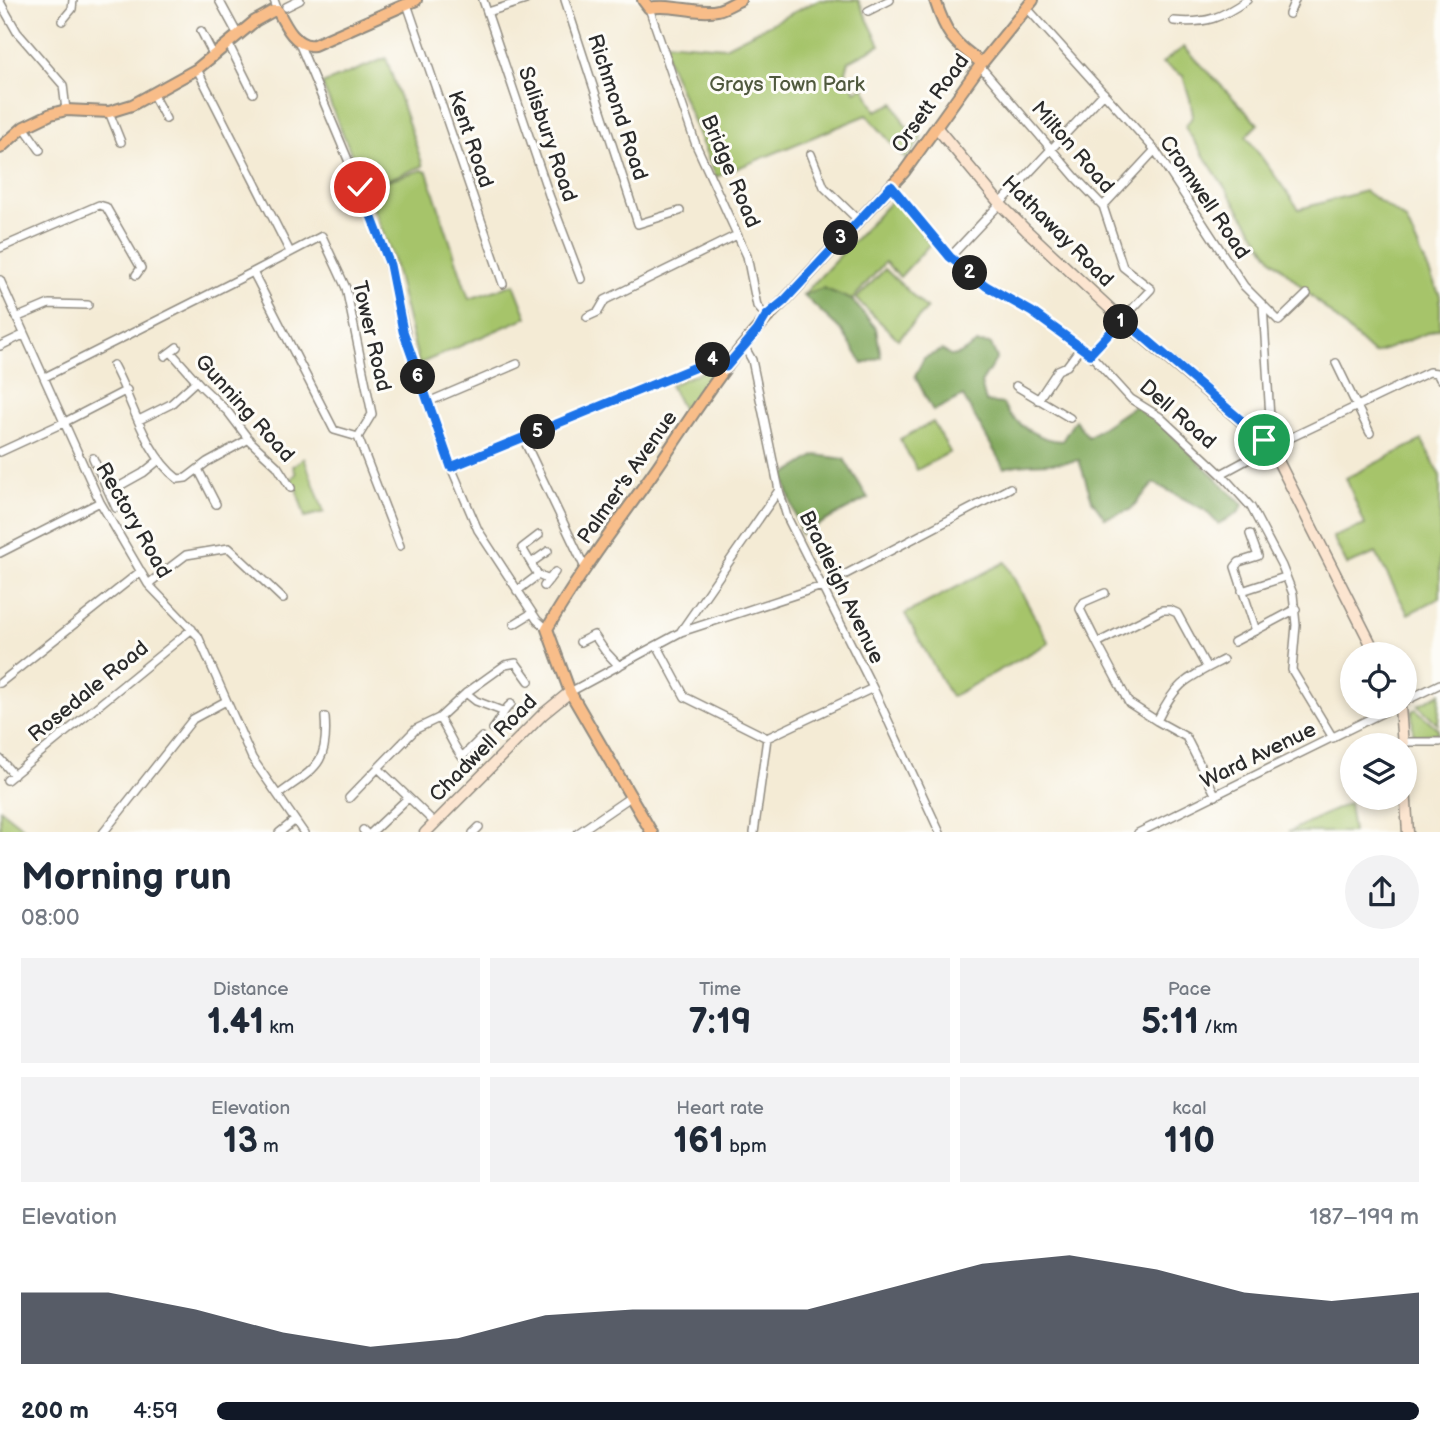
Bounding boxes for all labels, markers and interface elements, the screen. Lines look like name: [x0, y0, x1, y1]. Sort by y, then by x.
street label: Richmond Road: [582, 31, 653, 183]
street label: Orsett Road: [886, 49, 975, 157]
street label: Salisbury Road: [513, 63, 582, 205]
park label: Grays Town Park: [709, 72, 865, 97]
street label: Kent Road: [442, 88, 499, 191]
street label: Milton Road: [1026, 96, 1119, 198]
street label: Bridge Road: [696, 111, 765, 231]
street label: Cromwell Road: [1154, 131, 1255, 264]
pin: [330, 157, 390, 217]
icon: check: [341, 168, 379, 206]
street label: Hathaway Road: [997, 170, 1119, 292]
pin: 3: [824, 220, 858, 256]
text: 3: [835, 226, 846, 249]
pin: 2: [953, 256, 988, 290]
text: 2: [964, 261, 975, 284]
street label: Tower Road: [347, 278, 396, 394]
pin: 1: [1104, 304, 1138, 340]
text: 1: [1117, 310, 1125, 333]
pin: 4: [696, 342, 730, 378]
text: 4: [707, 348, 718, 371]
street label: Gunning Road: [190, 349, 300, 467]
pin: 6: [400, 360, 436, 394]
text: 6: [412, 365, 423, 388]
street label: Dell Road: [1134, 374, 1221, 454]
street label: Palmer's Avenue: [572, 406, 683, 549]
pin: [1234, 410, 1294, 470]
pin: 5: [520, 414, 556, 450]
text: 5: [532, 420, 543, 443]
icon: arrive: [1245, 421, 1283, 459]
street label: Rectory Road: [90, 458, 177, 583]
street label: Bradleigh Avenue: [794, 507, 889, 668]
street label: Rosedale Road: [23, 635, 153, 747]
map controls: [1340, 642, 1417, 810]
button: locate: [1340, 642, 1417, 719]
street label: Chadwell Road: [424, 689, 542, 807]
street label: Ward Avenue: [1196, 717, 1320, 794]
button: layers: [1340, 733, 1417, 810]
text: Morning run: [21, 855, 232, 900]
button: share: [1345, 855, 1419, 929]
text: 08:00: [21, 904, 80, 932]
text: Distance: [213, 978, 289, 1001]
text: Time: [699, 978, 741, 1001]
text: Pace: [1168, 978, 1211, 1001]
text: 1.41: [207, 1001, 264, 1044]
text: 7:19: [689, 1001, 751, 1044]
text: 5:11: [1141, 1001, 1199, 1044]
text: km: [264, 1016, 294, 1039]
text: /km: [1199, 1016, 1238, 1039]
text: Elevation: [211, 1097, 290, 1120]
text: Heart rate: [676, 1097, 764, 1120]
text: kcal: [1172, 1097, 1206, 1120]
text: 13: [223, 1120, 258, 1163]
text: 161: [673, 1120, 724, 1163]
text: 110: [1164, 1120, 1215, 1163]
text: m: [258, 1135, 279, 1158]
text: bpm: [724, 1135, 767, 1158]
text: Elevation: [21, 1203, 117, 1231]
text: 187–199 m: [1310, 1203, 1419, 1231]
text: 200 m: [21, 1397, 89, 1425]
text: 4:59: [133, 1397, 178, 1425]

